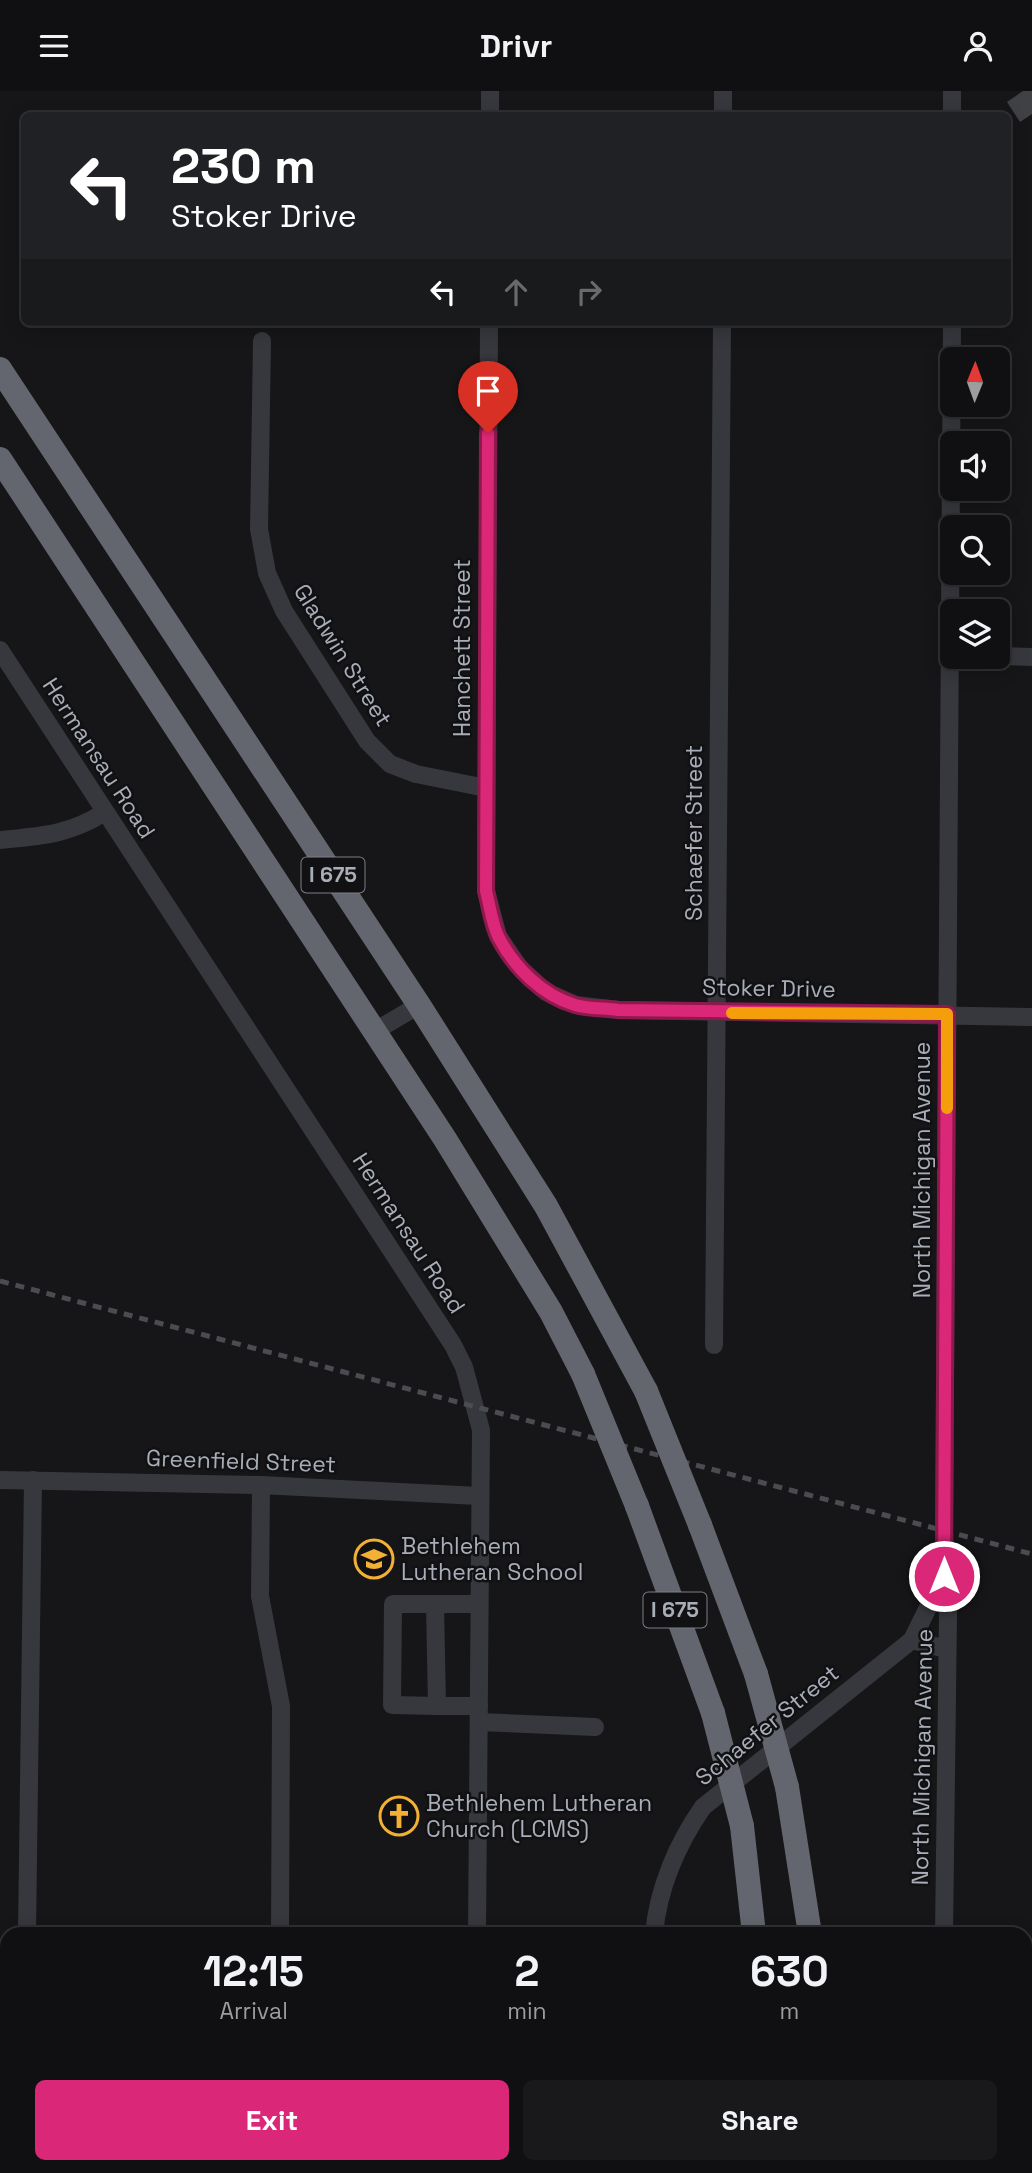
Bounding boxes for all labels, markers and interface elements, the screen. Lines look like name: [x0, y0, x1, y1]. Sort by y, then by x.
text: Drivr: [480, 26, 552, 66]
icon: menu: [35, 27, 73, 65]
icon: person: [959, 27, 997, 65]
text: 230 m: [171, 135, 316, 197]
icon: left: [56, 140, 147, 231]
text: Stoker Drive: [171, 196, 357, 236]
icon: left: [424, 273, 462, 311]
icon: ahead: [497, 273, 535, 311]
icon: right: [570, 273, 608, 311]
north arrow: [940, 347, 1010, 417]
map controls: [940, 347, 1010, 669]
pin: [458, 361, 518, 433]
icon: arrive: [469, 372, 507, 410]
button: sound: [940, 431, 1010, 501]
button: search: [940, 515, 1010, 585]
street label: Hanchett Street: [447, 559, 477, 737]
street label: Gladwin Street: [287, 578, 399, 732]
button: layers: [940, 599, 1010, 669]
street label: Hermansau Road: [36, 672, 162, 844]
street label: Schaefer Street: [679, 745, 709, 921]
road number: I 675: [302, 857, 364, 893]
street label: Stoker Drive: [702, 972, 836, 1004]
street label: North Michigan Avenue: [907, 1042, 937, 1298]
street label: Hermansau Road: [346, 1147, 472, 1319]
street label: Greenfield Street: [146, 1443, 336, 1479]
place label: Bethlehem Lutheran School: [401, 1531, 583, 1587]
school or university icon: Bethlehem Lutheran School: [353, 1538, 395, 1580]
position arrow: [907, 1539, 981, 1613]
road number: I 675: [644, 1593, 706, 1627]
street label: North Michigan Avenue: [905, 1628, 939, 1886]
street label: Schaefer Street: [689, 1658, 845, 1792]
place label: Bethlehem Lutheran Church (LCMS): [426, 1788, 652, 1844]
church icon: Bethlehem Lutheran Church (LCMS): [378, 1795, 420, 1837]
text: 12:15: [203, 1945, 304, 1998]
text: 2: [514, 1945, 539, 1998]
text: 630: [750, 1945, 829, 1998]
text: Arrival: [219, 1996, 288, 2026]
text: min: [507, 1996, 547, 2026]
text: m: [779, 1996, 799, 2026]
button: Exit: [35, 2080, 509, 2160]
button: Share: [523, 2080, 997, 2160]

